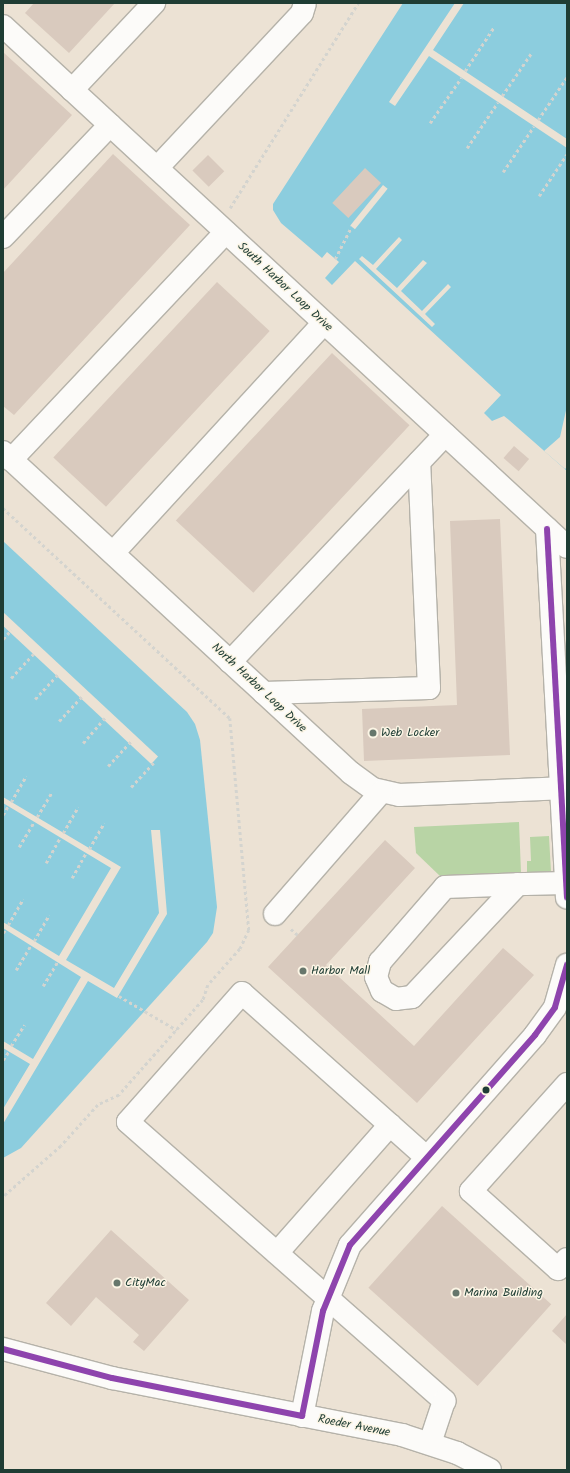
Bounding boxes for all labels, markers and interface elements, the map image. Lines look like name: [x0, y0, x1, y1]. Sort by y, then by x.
street label: South Harbor Loop Drive: [235, 239, 335, 335]
street label: North Harbor Loop Drive: [209, 640, 309, 736]
place label: Web Locker: [381, 726, 439, 740]
marker: Web Locker: [368, 728, 378, 738]
place label: Harbor Mall: [311, 964, 370, 978]
marker: Harbor Mall: [298, 966, 308, 976]
unlabelled marker: [481, 1085, 491, 1095]
place label: CityMac: [125, 1276, 166, 1290]
marker: CityMac: [112, 1278, 122, 1288]
place label: Marina Building: [464, 1286, 543, 1300]
marker: Marina Building: [451, 1288, 461, 1298]
street label: Roeder Avenue: [317, 1412, 391, 1440]

